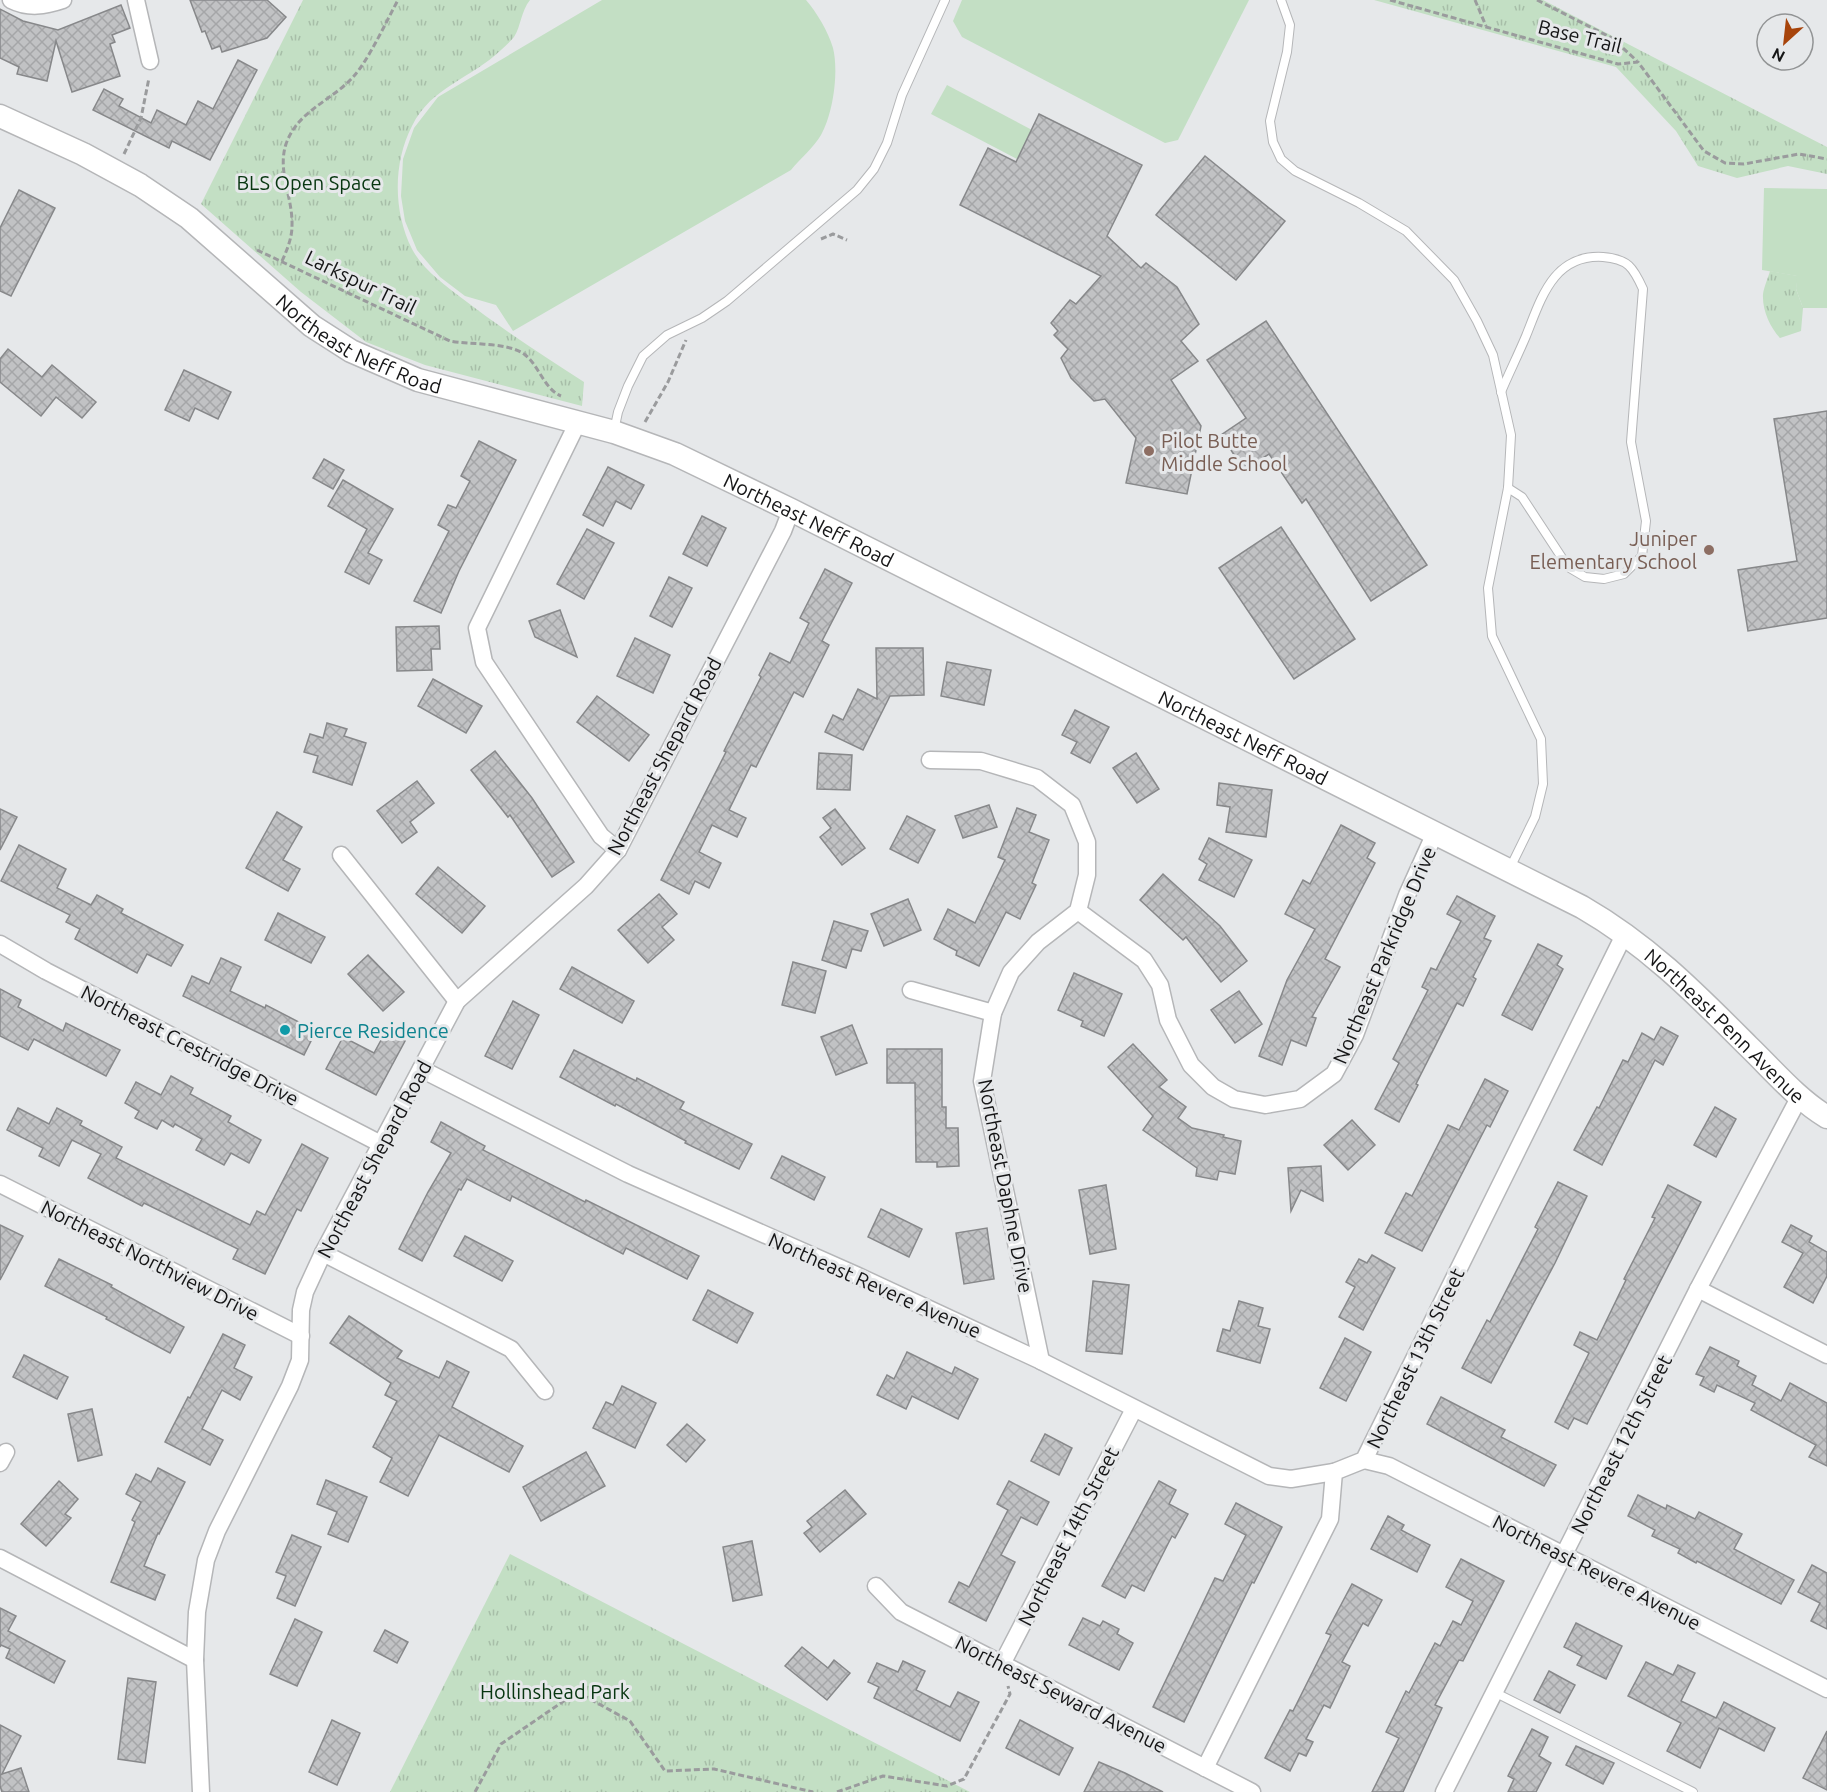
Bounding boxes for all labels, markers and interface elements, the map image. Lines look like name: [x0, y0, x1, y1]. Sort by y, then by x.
north arrow: [1755, 12, 1815, 72]
street label: Base Trail: [1536, 14, 1624, 58]
text: N: [1769, 45, 1788, 66]
park label: BLS Open Space: [236, 171, 382, 194]
street label: Larkspur Trail: [302, 245, 420, 319]
street label: Northeast Neff Road: [272, 289, 444, 397]
place label: Pilot Butte Middle School: [1161, 429, 1287, 475]
marker: Pilot Butte Middle School: [1142, 444, 1156, 458]
street label: Northeast Neff Road: [720, 468, 898, 571]
place label: Juniper Elementary School: [1530, 527, 1697, 573]
marker: Juniper Elementary School: [1702, 543, 1716, 557]
street label: Northeast Shepard Road: [602, 653, 726, 859]
street label: Northeast Neff Road: [1155, 685, 1332, 789]
street label: Northeast Parkridge Drive: [1328, 843, 1440, 1067]
street label: Northeast Penn Avenue: [1640, 943, 1810, 1107]
street label: Northeast Crestridge Drive: [77, 980, 303, 1110]
place label: Pierce Residence: [297, 1019, 449, 1042]
marker: Pierce Residence: [278, 1023, 292, 1037]
street label: Northeast Shepard Road: [312, 1056, 436, 1262]
street label: Northeast Daphne Drive: [974, 1077, 1038, 1295]
street label: Northeast Northview Drive: [37, 1195, 263, 1325]
street label: Northeast Revere Avenue: [765, 1228, 985, 1342]
street label: Northeast 13th Street: [1361, 1264, 1469, 1452]
street label: Northeast 12th Street: [1566, 1351, 1676, 1537]
street label: Northeast 14th Street: [1013, 1443, 1123, 1629]
street label: Northeast Revere Avenue: [1489, 1510, 1705, 1634]
street label: Northeast Seward Avenue: [952, 1631, 1170, 1757]
park label: Hollinshead Park: [480, 1680, 630, 1703]

